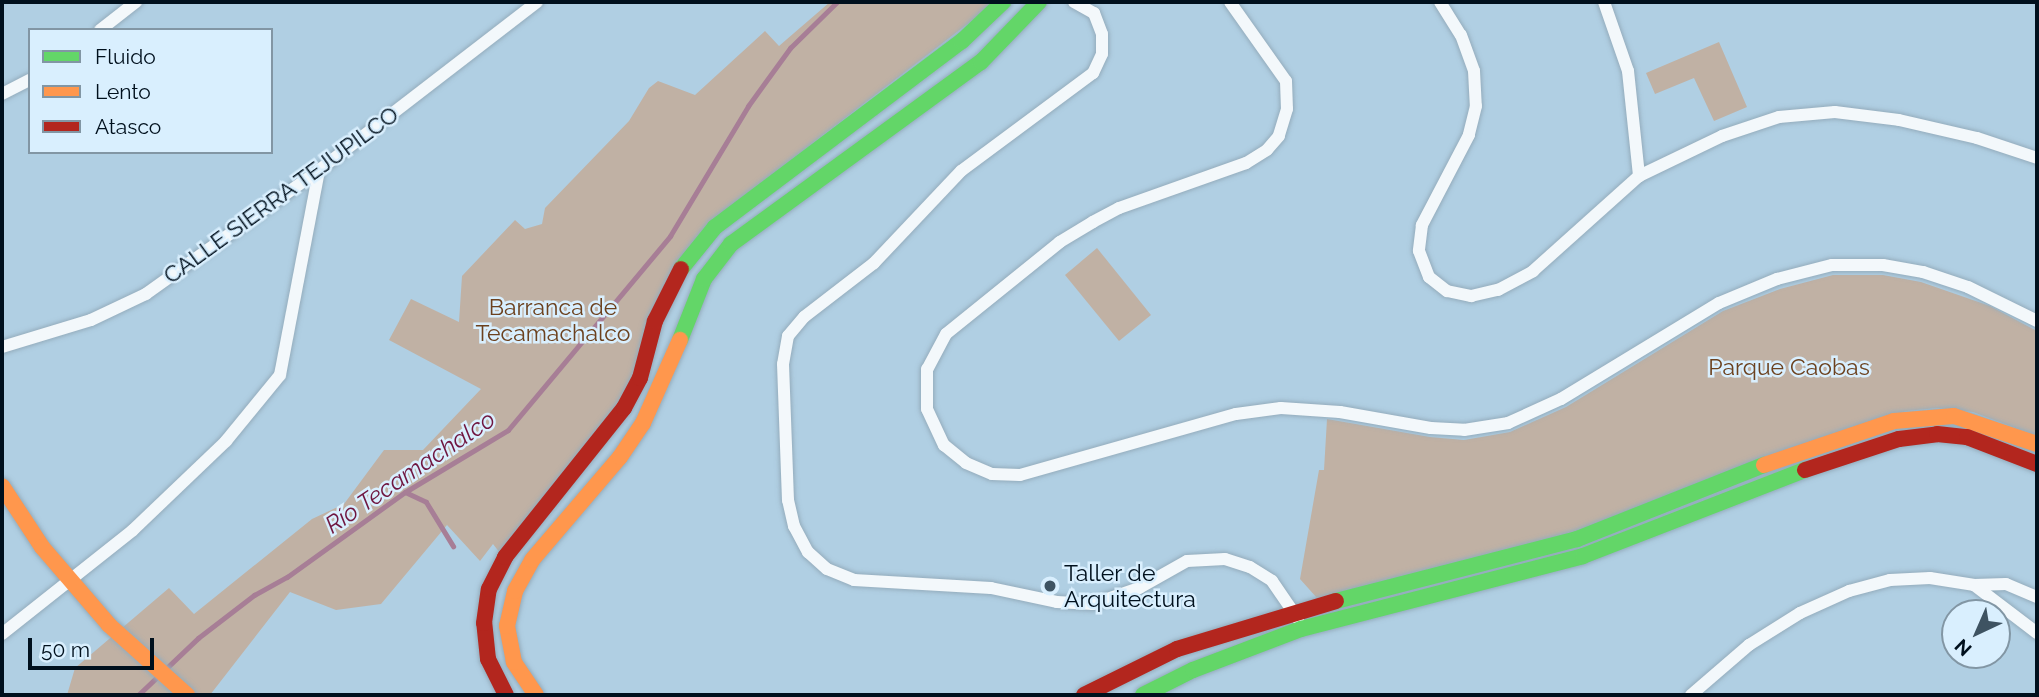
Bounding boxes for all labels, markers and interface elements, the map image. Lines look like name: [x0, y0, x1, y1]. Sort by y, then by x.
legend: [28, 28, 273, 154]
text: Fluido: [95, 44, 156, 69]
text: Lento: [95, 79, 151, 104]
street label: CALLE SIERRA TEJUPILCO: [158, 100, 404, 290]
text: Atasco: [95, 114, 161, 139]
park label: Barranca de Tecamachalco: [476, 293, 630, 347]
park label: Parque Caobas: [1708, 353, 1870, 381]
water label: Río Tecamachalco: [319, 404, 501, 540]
place label: Taller de Arquitectura: [1064, 559, 1196, 613]
marker: Taller de Arquitectura: [1042, 578, 1058, 594]
north arrow: [1941, 599, 2011, 669]
scale bar: [32, 624, 158, 668]
text: N: [1950, 635, 1976, 661]
text: 50 m: [41, 637, 90, 662]

